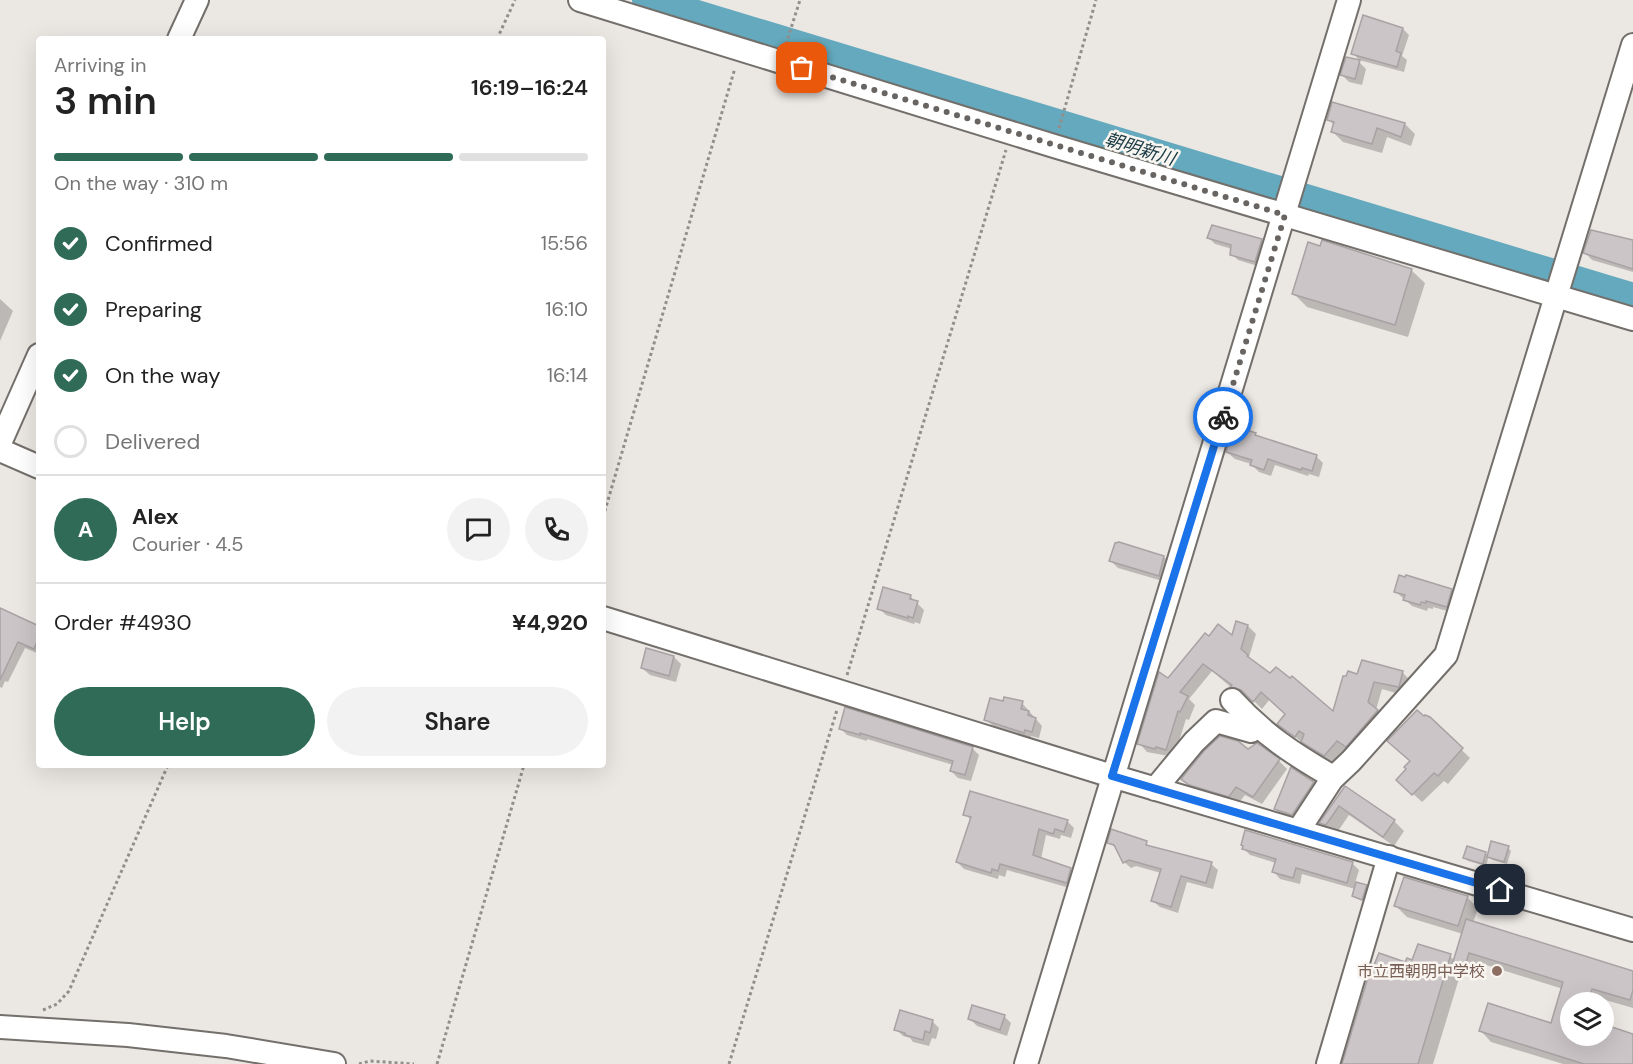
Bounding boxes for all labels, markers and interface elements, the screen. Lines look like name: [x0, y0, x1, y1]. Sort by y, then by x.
pin: [776, 42, 827, 93]
icon: bag: [785, 51, 818, 84]
text: Arriving in: [54, 52, 146, 78]
text: 16:19–16:24: [471, 73, 588, 102]
text: 3 min: [54, 75, 157, 126]
water label: 朝明新川: [1102, 127, 1180, 172]
text: On the way · 310 m: [54, 170, 228, 196]
icon: check: [54, 227, 87, 260]
text: Confirmed: [105, 229, 213, 258]
text: 15:56: [541, 230, 588, 256]
icon: check: [54, 293, 87, 326]
text: Preparing: [105, 295, 202, 324]
text: 16:10: [545, 296, 588, 322]
icon: check: [54, 359, 87, 392]
text: On the way: [105, 361, 220, 390]
text: 16:14: [547, 362, 588, 388]
courier: [1193, 387, 1253, 447]
icon: bike: [1207, 401, 1240, 434]
text: Delivered: [105, 427, 200, 456]
button: chat: [447, 498, 510, 561]
button: phone: [525, 498, 588, 561]
text: Alex: [132, 502, 179, 531]
text: A: [78, 515, 93, 544]
text: Courier · 4.5: [132, 531, 244, 557]
text: Order #4930: [54, 608, 192, 637]
text: ¥4,920: [512, 608, 588, 637]
button: Help: [54, 687, 315, 756]
button: Share: [327, 687, 588, 756]
pin: [1474, 864, 1525, 915]
icon: home: [1483, 873, 1516, 906]
place label: 市立西朝明中学校: [1357, 961, 1485, 982]
marker: 市立西朝明中学校: [1490, 964, 1504, 978]
map controls: [1560, 992, 1614, 1046]
button: layers: [1560, 992, 1614, 1046]

